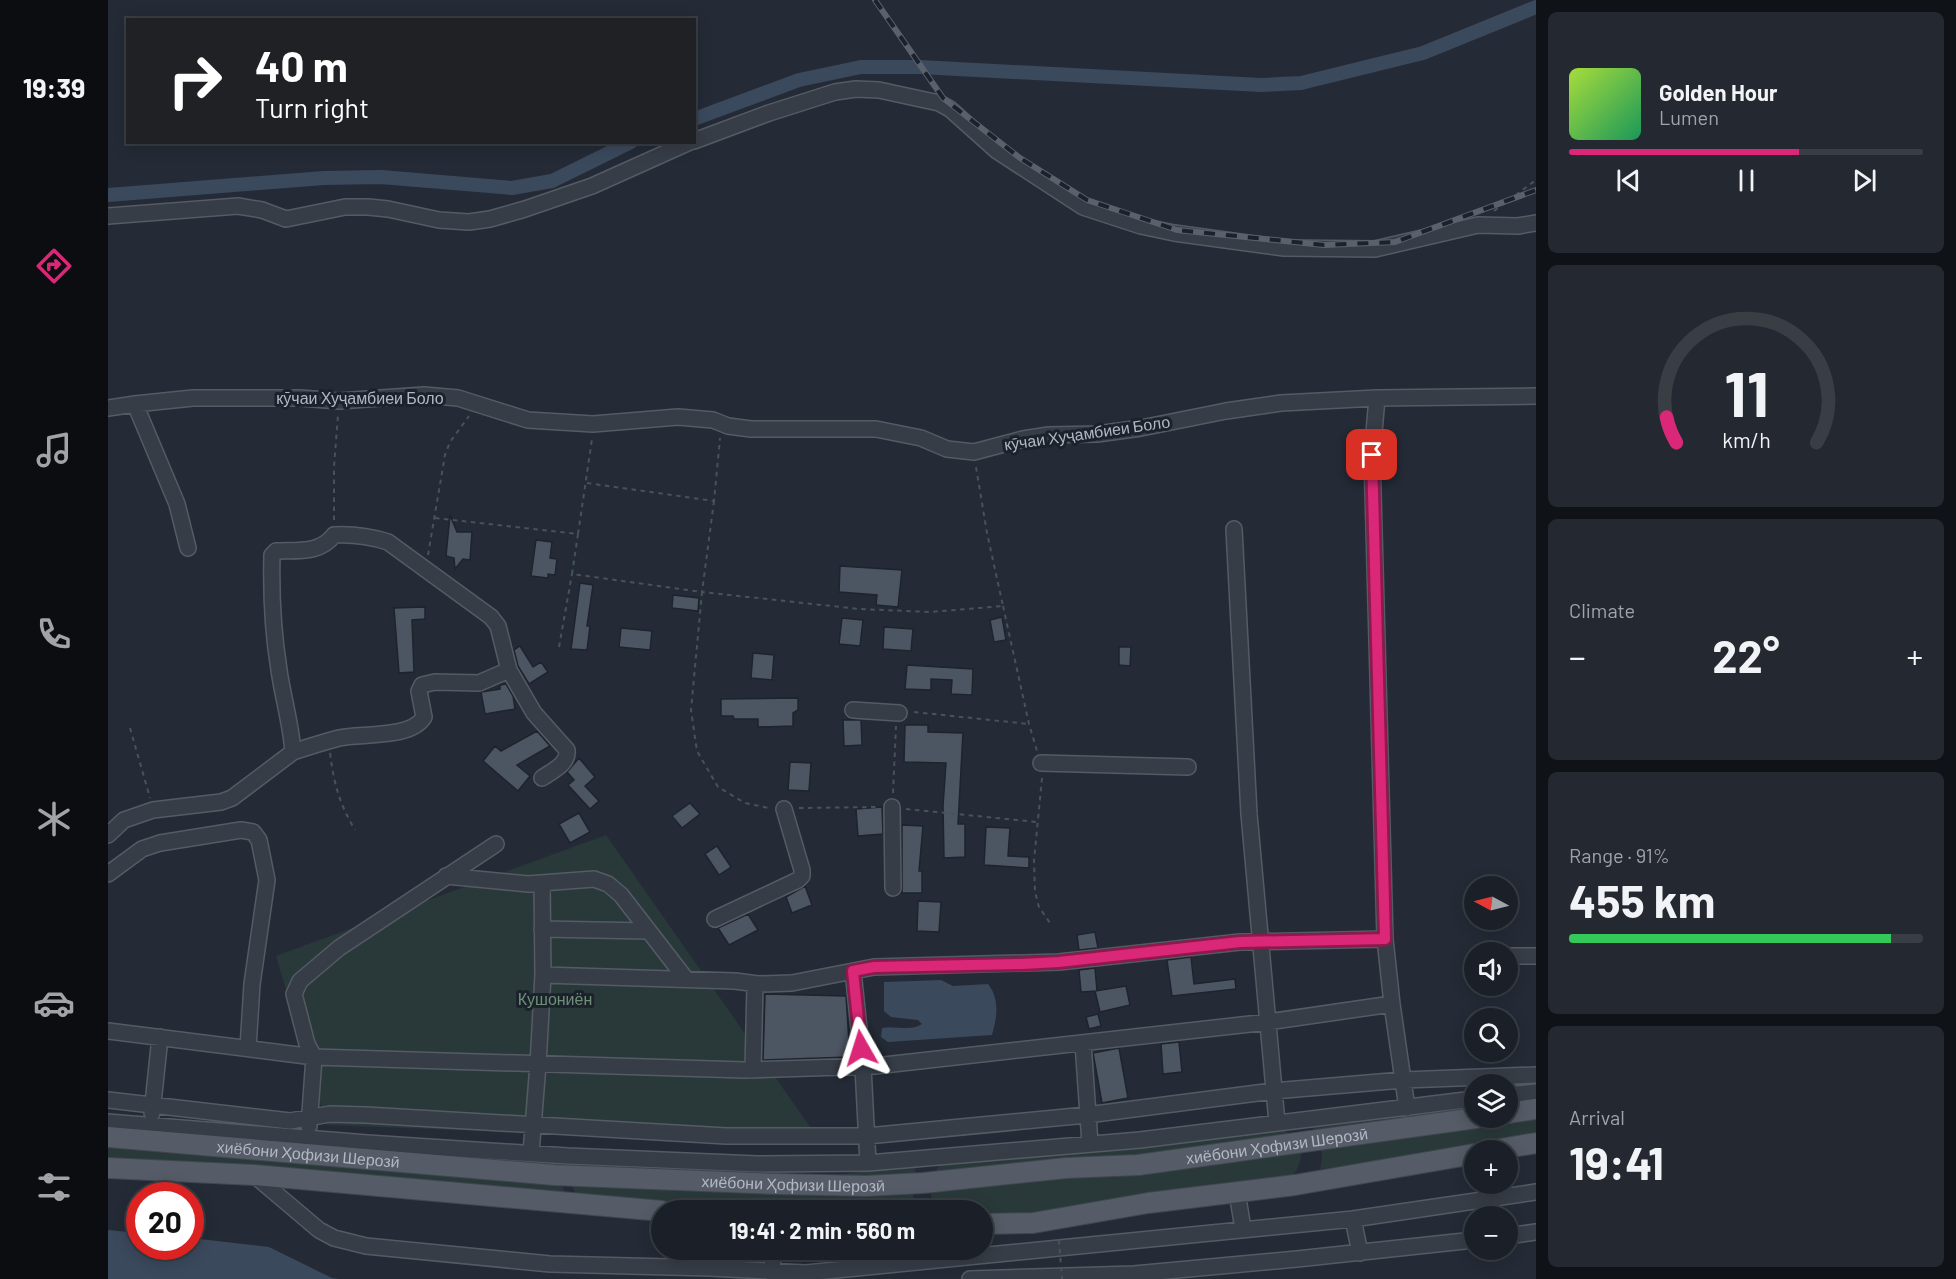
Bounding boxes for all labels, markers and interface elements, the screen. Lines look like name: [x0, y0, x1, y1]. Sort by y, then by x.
text: 40 m: [255, 40, 348, 90]
icon: right: [156, 42, 234, 120]
text: 19:39: [23, 71, 85, 103]
text: Golden Hour: [1659, 79, 1777, 105]
text: Turn right: [255, 91, 369, 123]
text: Lumen: [1659, 105, 1719, 129]
icon: previous: [1612, 164, 1645, 197]
icon: pause: [1730, 164, 1763, 197]
icon: next: [1848, 164, 1881, 197]
icon: directions: [33, 245, 75, 287]
text: 11: [1724, 355, 1768, 429]
street label: кӯчаи Хуҷамбиеи Боло: [276, 388, 444, 407]
street label: кӯчаи Хуҷамбиеи Боло: [1003, 411, 1171, 454]
text: km/h: [1722, 428, 1770, 453]
icon: music: [33, 429, 75, 471]
pin: [1346, 429, 1397, 480]
icon: arrive: [1355, 438, 1388, 471]
text: Climate: [1569, 598, 1635, 622]
icon: phone: [33, 613, 75, 655]
text: 22°: [1712, 628, 1780, 682]
text: −: [1569, 636, 1586, 676]
text: +: [1906, 636, 1923, 676]
icon: climate: [33, 798, 75, 840]
text: Range · 91%: [1569, 843, 1670, 867]
text: 455 km: [1569, 873, 1715, 927]
north arrow: [1464, 876, 1518, 930]
map controls: [1464, 876, 1518, 1260]
button: sound: [1464, 942, 1518, 996]
icon: car: [33, 982, 75, 1024]
park label: Кушониён: [518, 989, 592, 1008]
button: search: [1464, 1008, 1518, 1062]
position arrow: [829, 1016, 893, 1080]
button: layers: [1464, 1074, 1518, 1128]
text: Arrival: [1569, 1105, 1625, 1129]
street label: хиёбони Ҳофизи Шерозӣ: [1185, 1123, 1369, 1167]
text: 19:41: [1569, 1135, 1664, 1189]
street label: хиёбони Ҳофизи Шерозӣ: [216, 1136, 401, 1171]
button: +: [1464, 1140, 1518, 1194]
icon: filters: [33, 1166, 75, 1208]
street label: хиёбони Ҳофизи Шерозӣ: [701, 1171, 885, 1195]
speed limit sign: 20: [126, 1182, 204, 1260]
button: −: [1464, 1206, 1518, 1260]
text: 19:41 · 2 min · 560 m: [729, 1217, 915, 1243]

